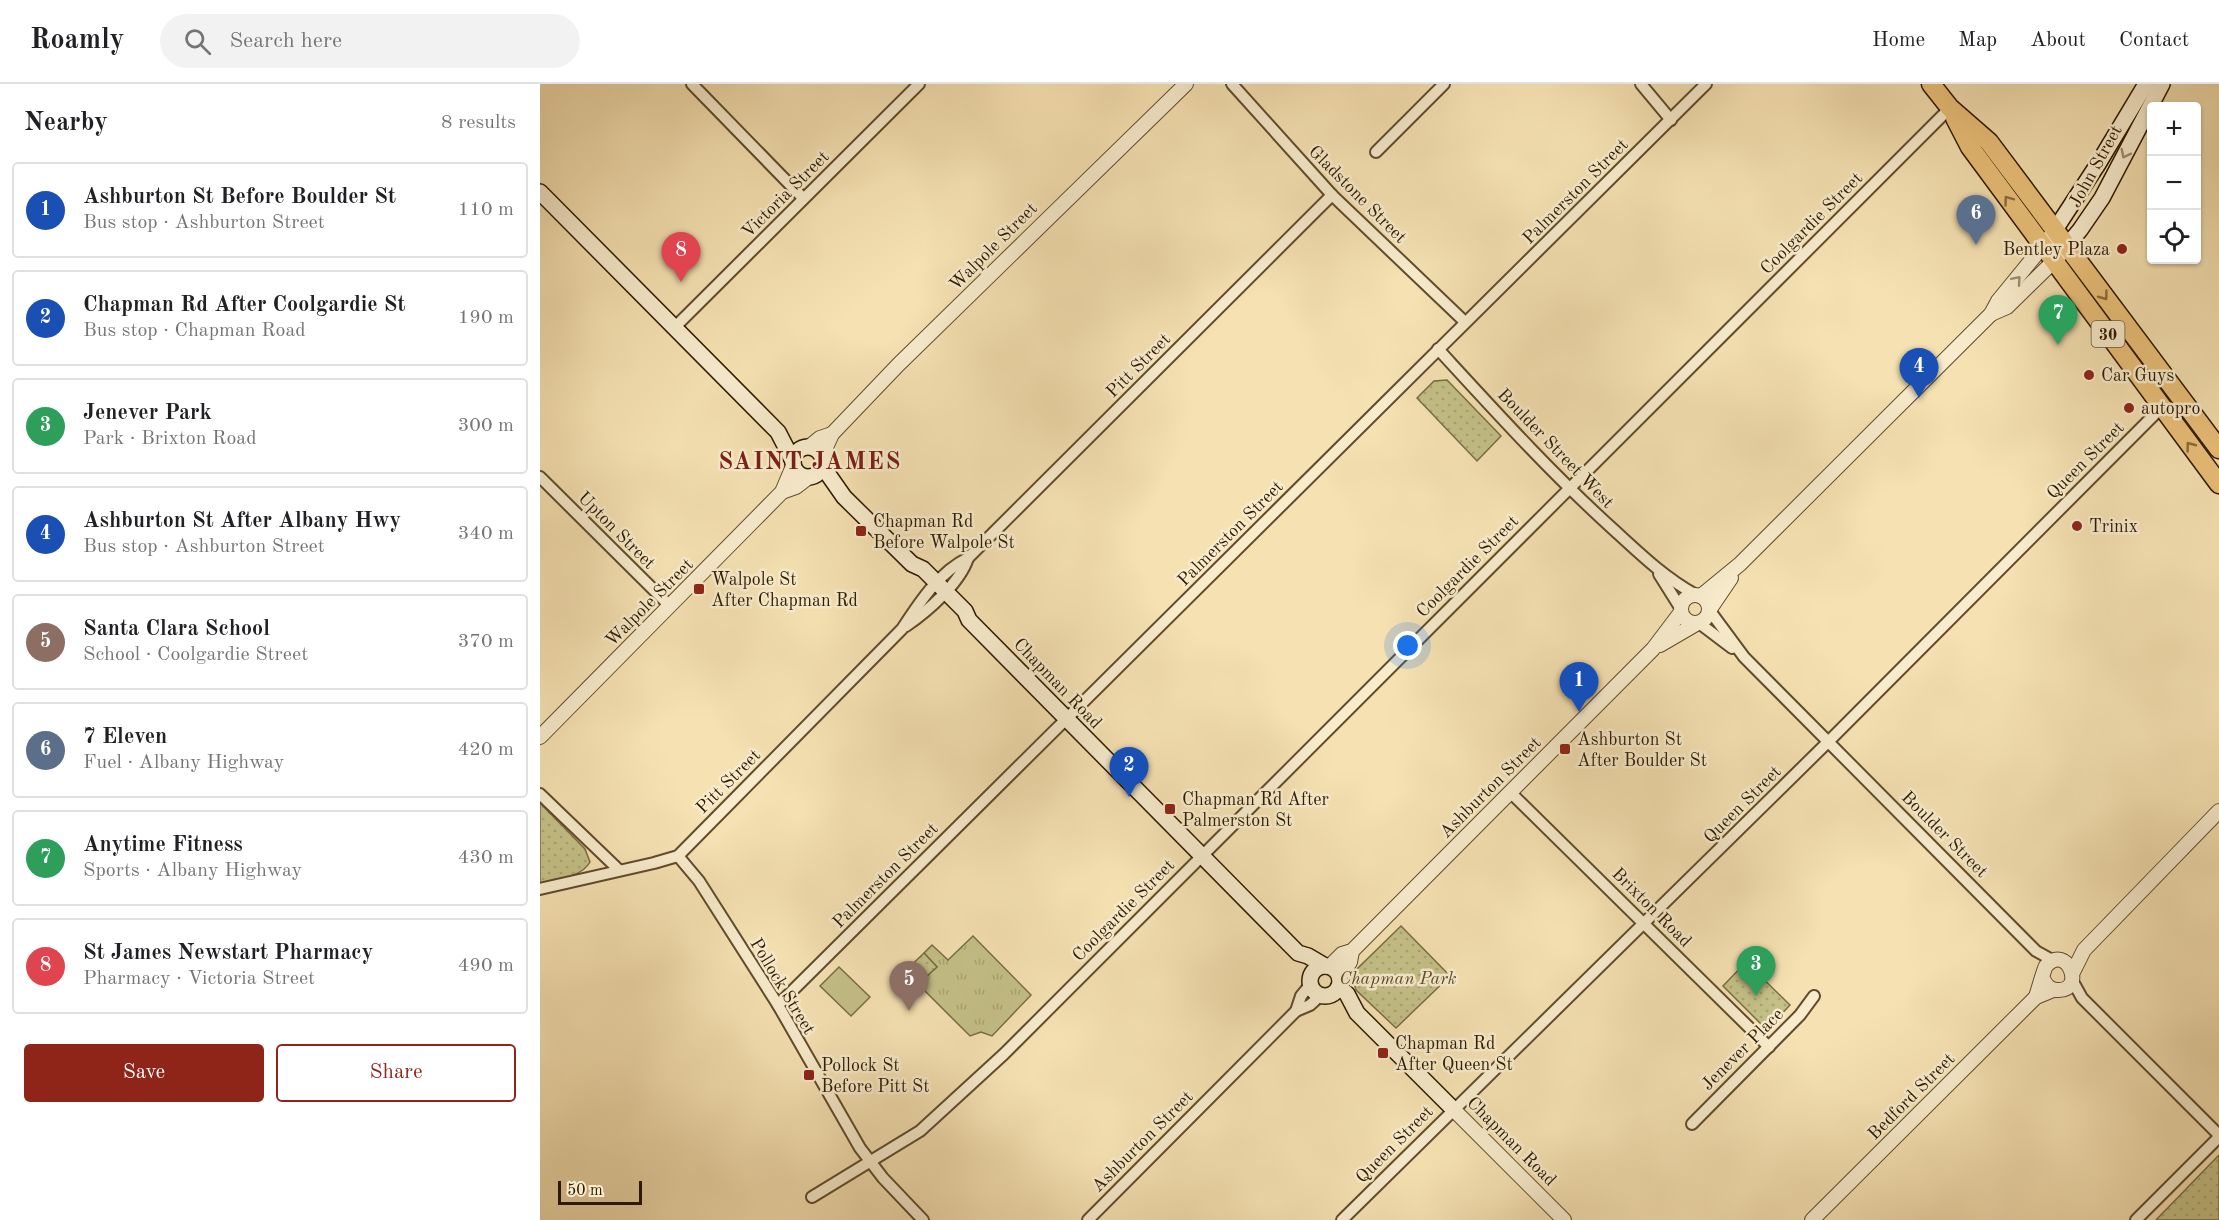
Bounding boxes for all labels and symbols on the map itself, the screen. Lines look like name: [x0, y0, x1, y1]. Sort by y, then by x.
street label: John Street: [2066, 122, 2126, 211]
street label: Palmerston Street: [1520, 136, 1632, 248]
street label: Gladstone Street: [1305, 142, 1410, 247]
street label: Victoria Street: [739, 148, 833, 242]
one-way arrow: [2120, 148, 2132, 159]
street label: Coolgardie Street: [1757, 169, 1866, 278]
one-way arrow: [2004, 195, 2015, 206]
pin: 6: [1956, 196, 1996, 245]
street label: Walpole Street: [946, 199, 1041, 294]
pin: 8: [662, 232, 700, 282]
place label: Bentley Plaza: [2003, 241, 2110, 259]
marker: Bentley Plaza: [2115, 242, 2129, 256]
one-way arrow: [2010, 276, 2021, 287]
one-way arrow: [2097, 290, 2108, 301]
pin: 7: [2038, 296, 2078, 345]
road number: 30: [2092, 321, 2124, 347]
street label: Pitt Street: [1103, 330, 1174, 401]
pin: 4: [1900, 348, 1938, 398]
place label: Car Guys: [2101, 367, 2174, 385]
marker: Car Guys: [2082, 368, 2096, 382]
street label: Boulder Street West: [1494, 385, 1617, 512]
place label: autopro: [2141, 400, 2200, 418]
marker: autopro: [2122, 401, 2136, 415]
street label: Queen Street: [2044, 419, 2128, 503]
one-way arrow: [2186, 442, 2197, 453]
district label: SAINT JAMES: [718, 451, 902, 475]
street label: Palmerston Street: [1175, 478, 1287, 590]
street label: Upton Street: [574, 489, 658, 573]
street label: Coolgardie Street: [1413, 512, 1522, 621]
place label: Chapman Rd Before Walpole St: [873, 513, 1015, 552]
place label: Trinix: [2089, 518, 2138, 536]
marker: Trinix: [2070, 519, 2084, 533]
marker: Chapman Rd Before Walpole St: [854, 524, 868, 538]
street label: Walpole Street: [602, 555, 697, 650]
place label: Walpole St After Chapman Rd: [711, 571, 858, 610]
marker: Walpole St After Chapman Rd: [692, 582, 706, 596]
your location: [1393, 631, 1422, 660]
street label: Chapman Road: [1010, 635, 1105, 732]
pin: 1: [1560, 662, 1598, 712]
place label: Ashburton St After Boulder St: [1577, 731, 1707, 770]
street label: Ashburton Street: [1437, 734, 1545, 842]
marker: Ashburton St After Boulder St: [1558, 742, 1572, 756]
street label: Pitt Street: [693, 746, 764, 817]
pin: 2: [1110, 748, 1148, 797]
street label: Queen Street: [1701, 763, 1785, 847]
street label: Boulder Street: [1898, 788, 1991, 881]
place label: Chapman Rd After Palmerston St: [1182, 791, 1330, 830]
marker: Chapman Rd After Palmerston St: [1163, 802, 1177, 816]
street label: Palmerston Street: [830, 820, 942, 932]
street label: Coolgardie Street: [1069, 856, 1178, 965]
street label: Brixton Road: [1608, 865, 1694, 951]
street label: Pollock Street: [746, 935, 818, 1038]
pin: 3: [1736, 946, 1776, 996]
pin: 5: [890, 962, 928, 1011]
park label: Chapman Park: [1339, 970, 1457, 988]
street label: Jenever Place: [1698, 1005, 1787, 1094]
place label: Chapman Rd After Queen St: [1395, 1035, 1513, 1074]
marker: Chapman Rd After Queen St: [1376, 1046, 1390, 1060]
street label: Bedford Street: [1865, 1050, 1959, 1144]
place label: Pollock St Before Pitt St: [821, 1057, 929, 1096]
marker: Pollock St Before Pitt St: [802, 1068, 816, 1082]
street label: Ashburton Street: [1089, 1088, 1197, 1196]
street label: Chapman Road: [1463, 1094, 1559, 1190]
street label: Queen Street: [1353, 1103, 1437, 1187]
scale bar: [558, 1178, 642, 1206]

